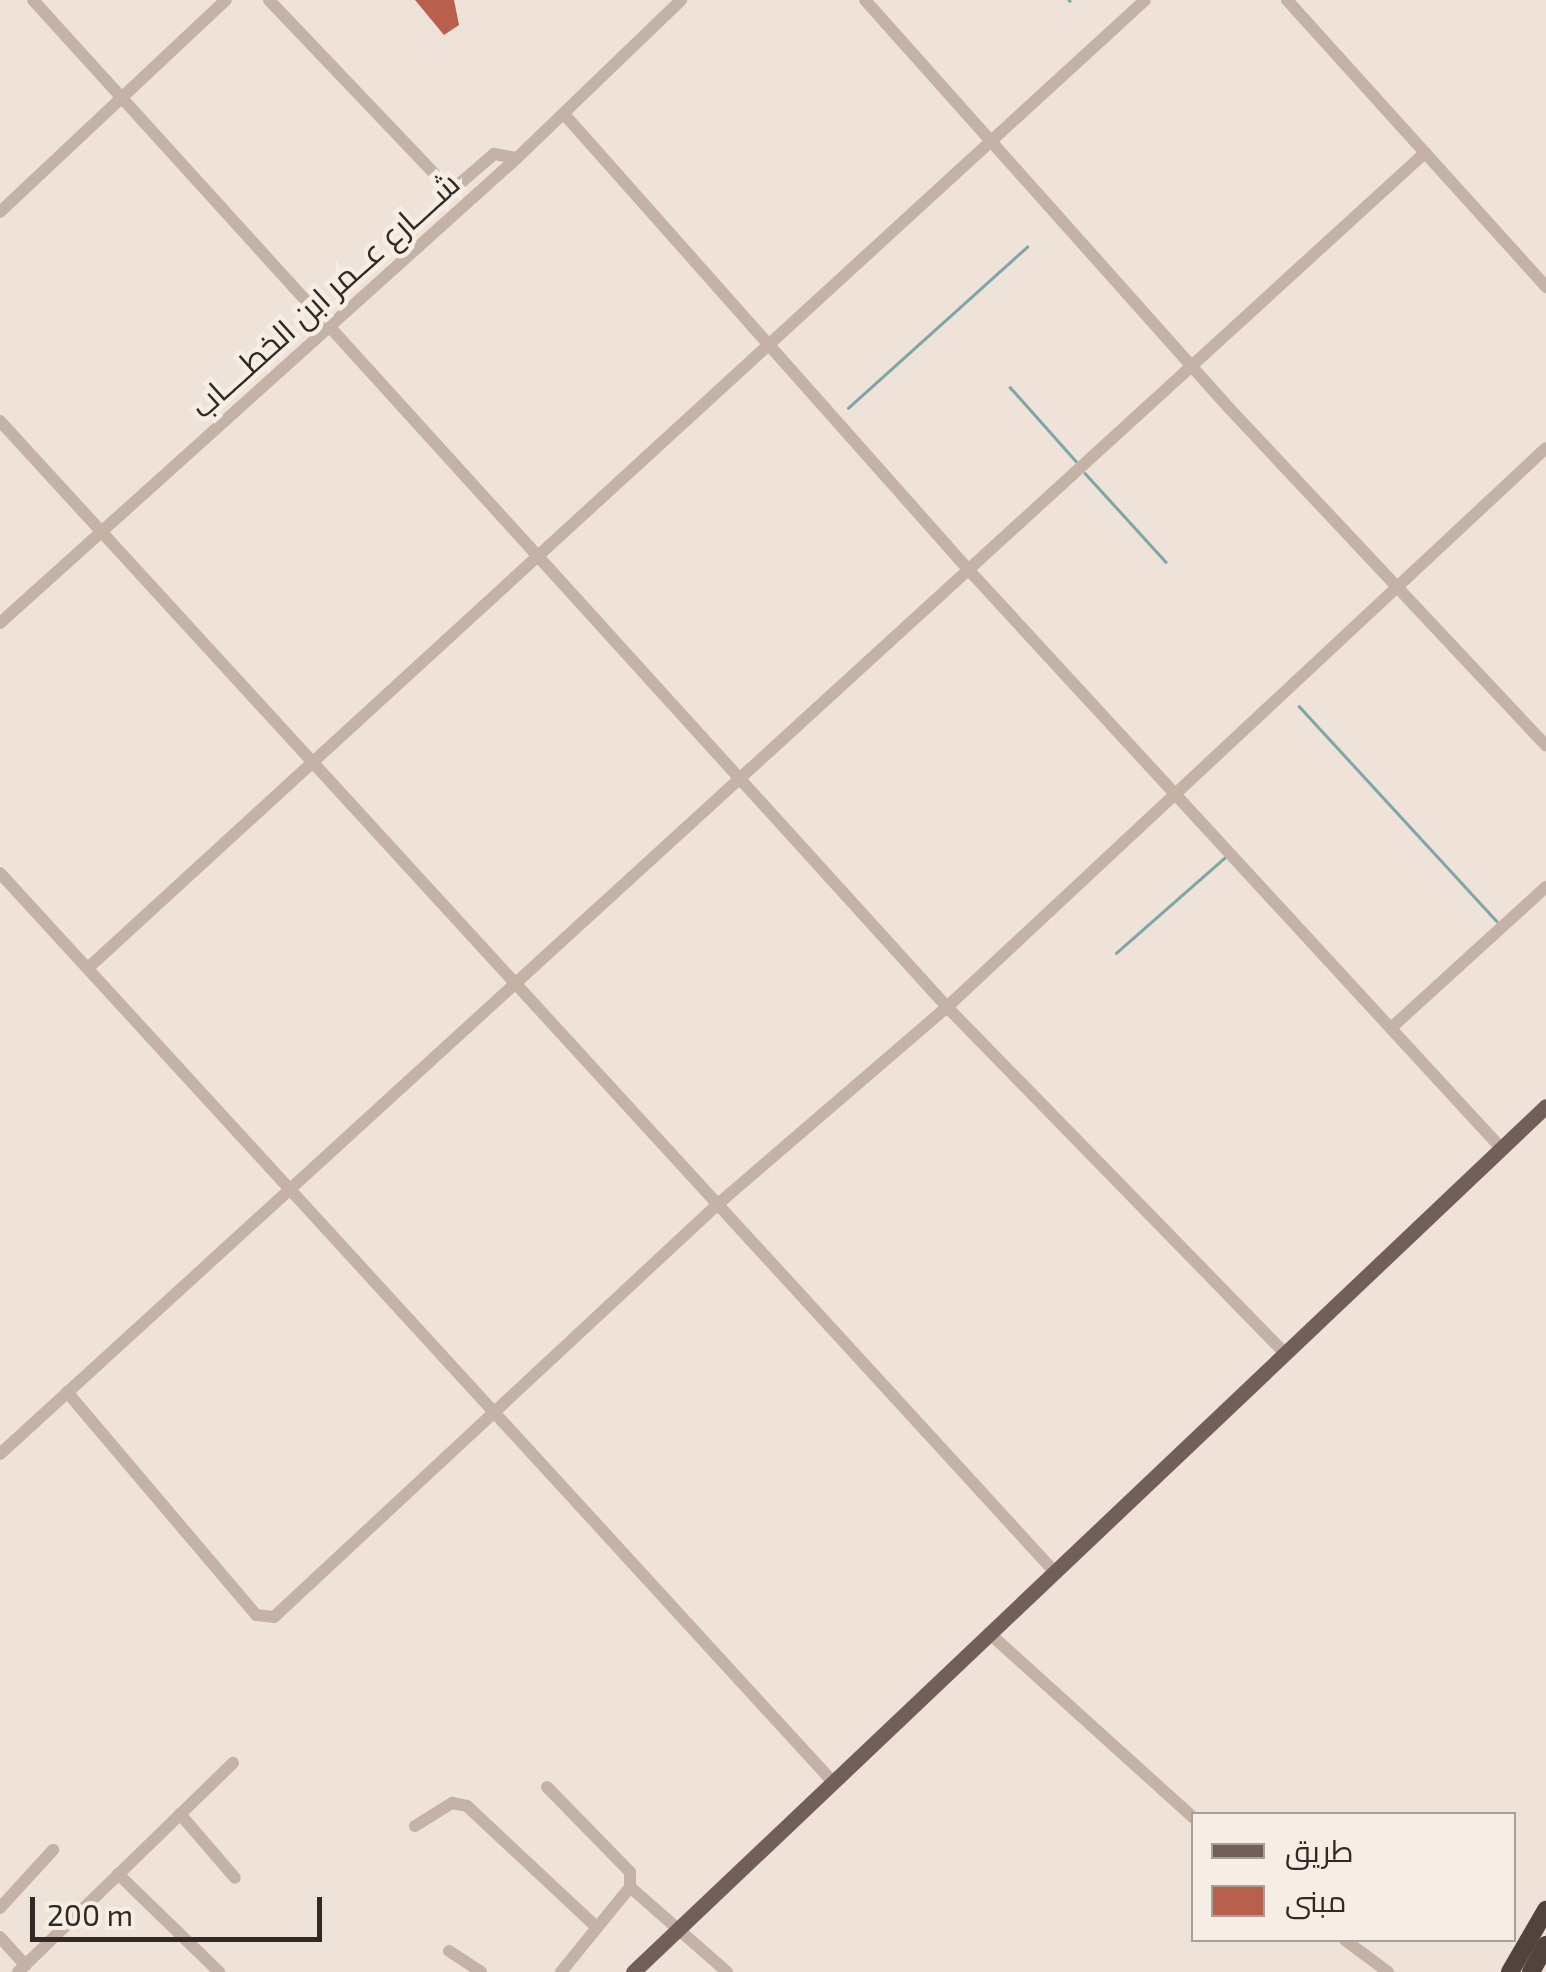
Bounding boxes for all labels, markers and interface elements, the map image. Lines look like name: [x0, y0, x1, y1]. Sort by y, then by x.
street label: شــــارع عــمر ابن الخطــــاب: [182, 163, 466, 425]
legend: [1191, 1812, 1516, 1942]
text: طريق: [1285, 1832, 1354, 1868]
scale bar: [35, 1877, 328, 1939]
text: مبنى: [1285, 1882, 1346, 1918]
text: 200 m: [47, 1896, 133, 1932]

